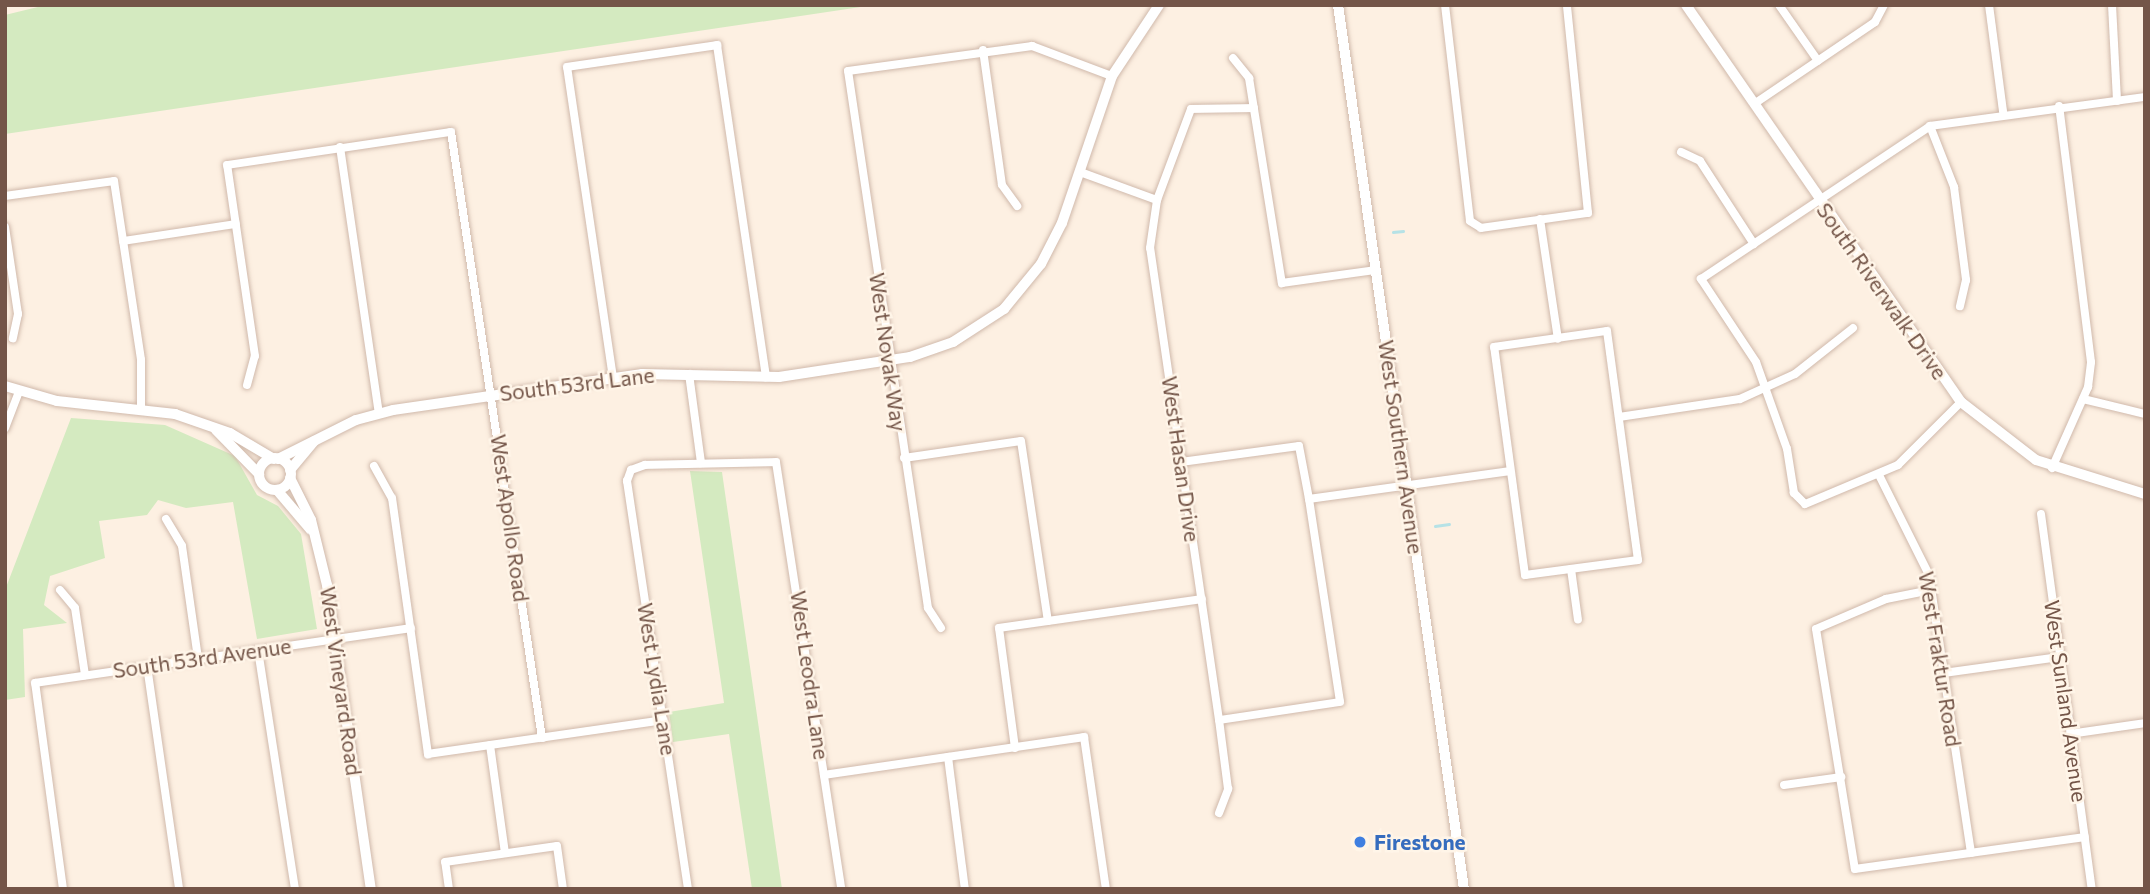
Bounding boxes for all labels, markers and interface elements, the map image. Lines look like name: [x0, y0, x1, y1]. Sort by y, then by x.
street label: South Riverwalk Drive: [1812, 198, 1952, 384]
street label: West Novak Way: [864, 271, 912, 433]
street label: West Southern Avenue: [1373, 338, 1429, 556]
street label: South 53rd Lane: [498, 362, 656, 406]
street label: West Hasan Drive: [1157, 374, 1205, 544]
street label: West Apollo Road: [486, 433, 534, 603]
street label: West Fraktur Road: [1914, 570, 1966, 748]
street label: West Vineyard Road: [315, 585, 367, 777]
street label: West Leodra Lane: [786, 589, 834, 761]
street label: West Sunland Avenue: [2039, 598, 2093, 804]
street label: West Lydia Lane: [633, 601, 681, 757]
street label: South 53rd Avenue: [111, 633, 293, 683]
place label: Firestone: [1374, 829, 1466, 855]
marker: Firestone: [1352, 834, 1368, 850]

